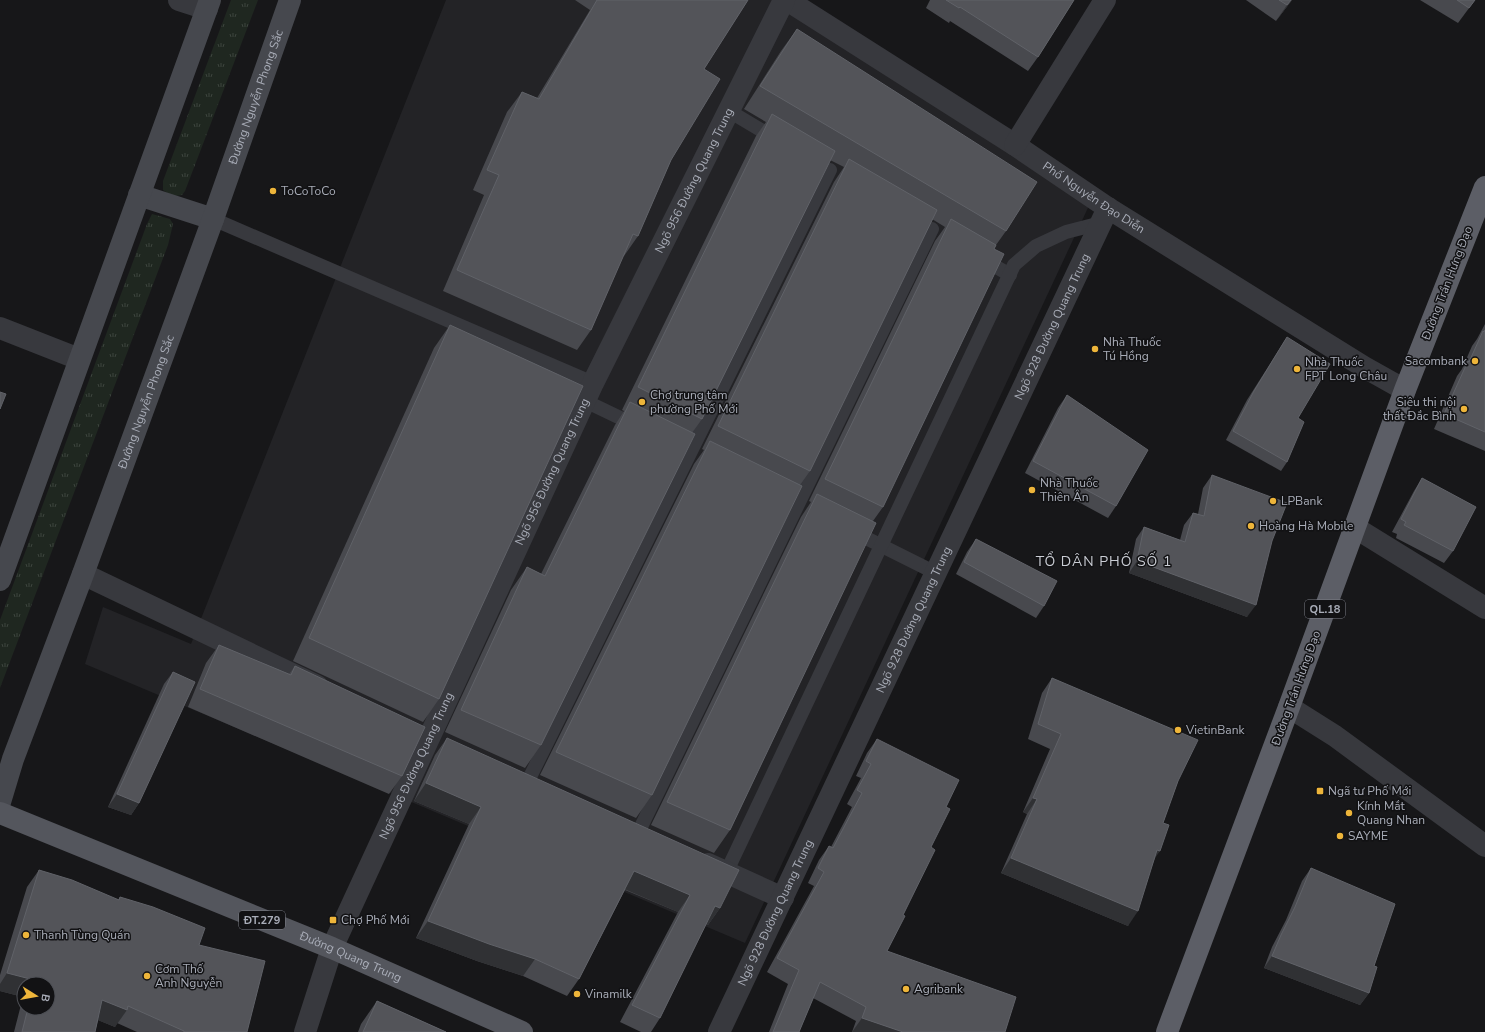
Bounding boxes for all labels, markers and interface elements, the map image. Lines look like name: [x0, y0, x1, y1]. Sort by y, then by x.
street label: Đường Nguyễn Phong Sắc: [224, 27, 287, 168]
street label: Ngõ 956 Đường Quang Trung: [651, 105, 737, 256]
street label: Phố Nguyễn Đạo Diễn: [1040, 158, 1148, 237]
place label: ToCoToCo: [281, 183, 336, 199]
marker: ToCoToCo: [268, 186, 278, 196]
street label: Đường Trần Hưng Đạo: [1418, 223, 1476, 343]
street label: Ngõ 928 Đường Quang Trung: [1011, 251, 1093, 403]
street label: Đường Nguyễn Phong Sắc: [114, 332, 178, 472]
place label: Nhà Thuốc Tú Hồng: [1103, 334, 1162, 364]
marker: Nhà Thuốc Tú Hồng: [1090, 344, 1100, 354]
place label: Sacombank: [1405, 353, 1468, 369]
place label: Nhà Thuốc FPT Long Châu: [1305, 354, 1387, 384]
marker: Sacombank: [1470, 356, 1480, 366]
marker: Nhà Thuốc FPT Long Châu: [1292, 364, 1302, 374]
place label: Chợ trung tâm phường Phố Mới: [650, 387, 738, 417]
place label: Siêu thị nội thất Đắc Bình: [1383, 394, 1456, 424]
street label: Ngõ 956 Đường Quang Trung: [511, 396, 593, 548]
marker: Chợ trung tâm phường Phố Mới: [637, 397, 647, 407]
marker: Siêu thị nội thất Đắc Bình: [1459, 404, 1469, 414]
place label: Nhà Thuốc Thiên Ân: [1040, 475, 1099, 505]
marker: Nhà Thuốc Thiên Ân: [1027, 485, 1037, 495]
place label: LPBank: [1281, 493, 1323, 509]
marker: LPBank: [1268, 496, 1278, 506]
place label: Hoàng Hà Mobile: [1259, 518, 1353, 534]
marker: Hoàng Hà Mobile: [1246, 521, 1256, 531]
street label: Ngõ 928 Đường Quang Trung: [872, 544, 955, 696]
district label: TỔ DÂN PHỐ SỐ 1: [1036, 551, 1172, 571]
road number: QL.18: [1305, 600, 1345, 618]
street label: Đường Trần Hưng Đạo: [1267, 628, 1324, 748]
street label: Ngõ 956 Đường Quang Trung: [375, 690, 457, 842]
place label: VietinBank: [1185, 722, 1246, 738]
marker: VietinBank: [1173, 725, 1183, 735]
place label: Ngã tư Phố Mới: [1328, 783, 1411, 799]
marker: Ngã tư Phố Mới: [1315, 786, 1325, 796]
place label: Kính Mắt Quang Nhan: [1357, 798, 1425, 828]
marker: Kính Mắt Quang Nhan: [1344, 808, 1354, 818]
place label: SAYME: [1348, 828, 1388, 844]
marker: SAYME: [1335, 831, 1345, 841]
street label: Ngõ 928 Đường Quang Trung: [734, 837, 817, 988]
road number: ĐT.279: [239, 911, 285, 929]
place label: Chợ Phố Mới: [341, 912, 410, 928]
marker: Chợ Phố Mới: [328, 915, 338, 925]
place label: Thanh Tùng Quán: [34, 927, 130, 943]
street label: Đường Quang Trung: [296, 927, 404, 986]
marker: Thanh Tùng Quán: [21, 930, 31, 940]
place label: Cơm Thố Anh Nguyễn: [155, 961, 222, 991]
marker: Cơm Thố Anh Nguyễn: [142, 971, 152, 981]
north arrow: [16, 976, 56, 1016]
place label: Agribank: [914, 981, 964, 997]
marker: Agribank: [901, 984, 911, 994]
place label: Vinamilk: [584, 986, 633, 1002]
marker: Vinamilk: [572, 989, 582, 999]
text: B: [37, 993, 53, 1003]

